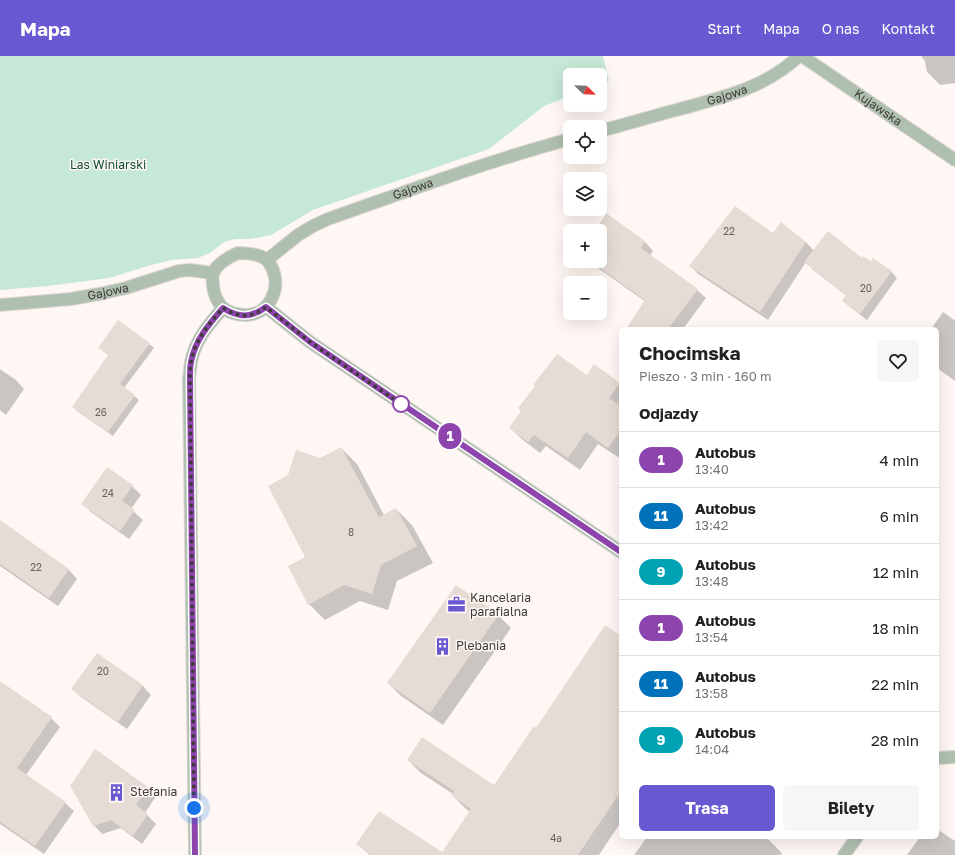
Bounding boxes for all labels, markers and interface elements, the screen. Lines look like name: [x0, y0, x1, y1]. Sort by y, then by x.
text: Mapa: [20, 17, 71, 40]
text: Start: [708, 20, 741, 37]
text: Mapa: [763, 20, 800, 37]
text: O nas: [822, 20, 859, 37]
text: Kontakt: [881, 20, 935, 37]
north arrow: [563, 68, 607, 112]
map controls: [563, 68, 607, 320]
street label: Gajowa: [705, 81, 749, 108]
street label: Kujawska: [852, 86, 905, 129]
button: locate: [563, 120, 607, 164]
park label: Las Winiarski: [70, 157, 146, 172]
button: layers: [563, 172, 607, 216]
street label: Gajowa: [391, 175, 435, 203]
button: +: [563, 224, 607, 268]
house number: 22: [723, 225, 735, 237]
button: −: [563, 276, 607, 320]
street label: Gajowa: [86, 280, 130, 303]
house number: 20: [860, 282, 872, 294]
button: heart: [877, 340, 919, 382]
text: Chocimska: [639, 341, 741, 364]
text: Pieszo · 3 min · 160 m: [639, 368, 771, 384]
unlabelled marker: [392, 395, 410, 413]
text: Odjazdy: [639, 404, 698, 422]
house number: 26: [95, 406, 107, 418]
line badge: 1: [437, 423, 463, 449]
text: 1: [446, 427, 454, 444]
text: Autobus: [695, 443, 756, 461]
text: 1: [657, 451, 665, 468]
text: 4 min: [880, 451, 919, 469]
text: 13:40: [695, 461, 729, 477]
house number: 24: [102, 487, 114, 499]
text: Autobus: [695, 499, 756, 517]
text: 11: [654, 507, 668, 524]
text: 6 min: [880, 507, 919, 525]
text: 13:42: [695, 517, 728, 533]
house number: 8: [348, 526, 354, 538]
text: Autobus: [695, 555, 756, 573]
house number: 22: [30, 561, 42, 573]
text: 9: [657, 563, 665, 580]
text: 12 min: [873, 563, 919, 581]
text: 13:48: [695, 573, 729, 589]
place label: Kancelaria parafialna: [470, 590, 531, 619]
office icon: Kancelaria parafialna: [447, 595, 467, 615]
text: Autobus: [695, 611, 756, 629]
text: 1: [657, 619, 665, 636]
text: 18 min: [872, 619, 919, 637]
text: 13:54: [695, 629, 728, 645]
building icon: Plebania: [433, 636, 453, 656]
place label: Plebania: [456, 638, 506, 653]
house number: 20: [97, 665, 109, 677]
text: Autobus: [695, 667, 756, 685]
text: 11: [654, 675, 668, 692]
text: 22 min: [871, 675, 919, 693]
text: 13:58: [695, 685, 728, 701]
text: Autobus: [695, 723, 756, 741]
text: 9: [657, 731, 665, 748]
text: 28 min: [871, 731, 919, 749]
text: 14:04: [695, 741, 729, 757]
building icon: Stefania: [107, 782, 127, 802]
place label: Stefania: [130, 784, 177, 799]
button: Trasa: [639, 785, 775, 831]
button: Bilety: [783, 785, 919, 831]
your location: [184, 798, 204, 818]
house number: 4a: [550, 832, 562, 844]

